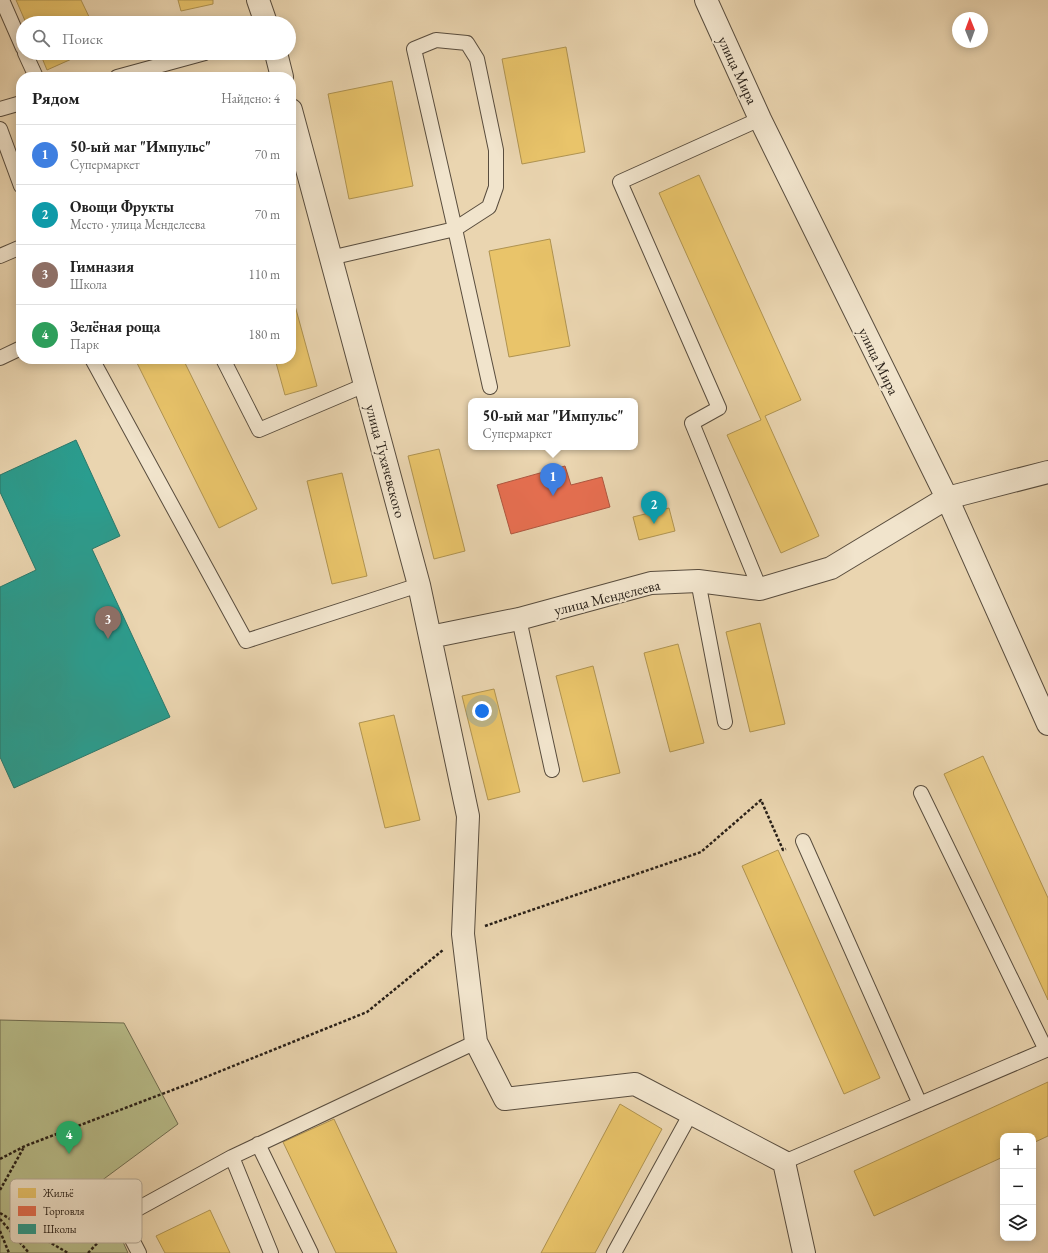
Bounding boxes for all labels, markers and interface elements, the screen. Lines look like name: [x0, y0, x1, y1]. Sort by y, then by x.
north arrow: [952, 12, 988, 48]
search box: [16, 16, 296, 60]
icon: search: [30, 27, 52, 49]
text: Поиск: [62, 29, 103, 48]
street label: улица Мира: [714, 33, 762, 107]
text: Рядом: [32, 87, 80, 109]
text: Найдено: 4: [221, 90, 280, 107]
text: 50-ый маг "Импульс": [70, 137, 211, 156]
text: 1: [42, 146, 48, 163]
text: 70 m: [255, 146, 280, 163]
text: Супермаркет: [70, 156, 140, 173]
text: Овощи Фрукты: [70, 197, 174, 216]
text: 2: [42, 206, 48, 223]
text: 70 m: [255, 206, 280, 223]
text: Место · улица Менделеева: [70, 216, 205, 233]
text: Гимназия: [70, 257, 134, 276]
text: 3: [42, 266, 48, 283]
text: 110 m: [249, 266, 280, 283]
text: Школа: [70, 276, 107, 293]
text: Зелёная роща: [70, 317, 160, 336]
street label: улица Мира: [854, 324, 904, 398]
text: 4: [42, 326, 48, 343]
text: 180 m: [249, 326, 280, 343]
text: Парк: [70, 336, 99, 353]
popup: [468, 398, 638, 450]
street label: улица Тухачевского: [362, 402, 410, 520]
text: 50-ый маг "Импульс": [483, 406, 623, 425]
text: Супермаркет: [483, 425, 552, 442]
pin: 1: [540, 463, 566, 496]
pin: 2: [641, 491, 667, 524]
street label: улица Менделеева: [552, 575, 662, 619]
pin: 3: [95, 606, 121, 639]
your location: [472, 701, 492, 721]
pin: 4: [56, 1121, 82, 1154]
map controls: [1000, 1133, 1036, 1241]
button: +: [1000, 1133, 1036, 1169]
button: −: [1000, 1169, 1036, 1205]
legend: [10, 1179, 142, 1243]
text: Жильё: [42, 1186, 74, 1200]
text: Торговля: [43, 1204, 84, 1218]
button: layers: [1000, 1205, 1036, 1241]
text: Школы: [43, 1222, 77, 1236]

